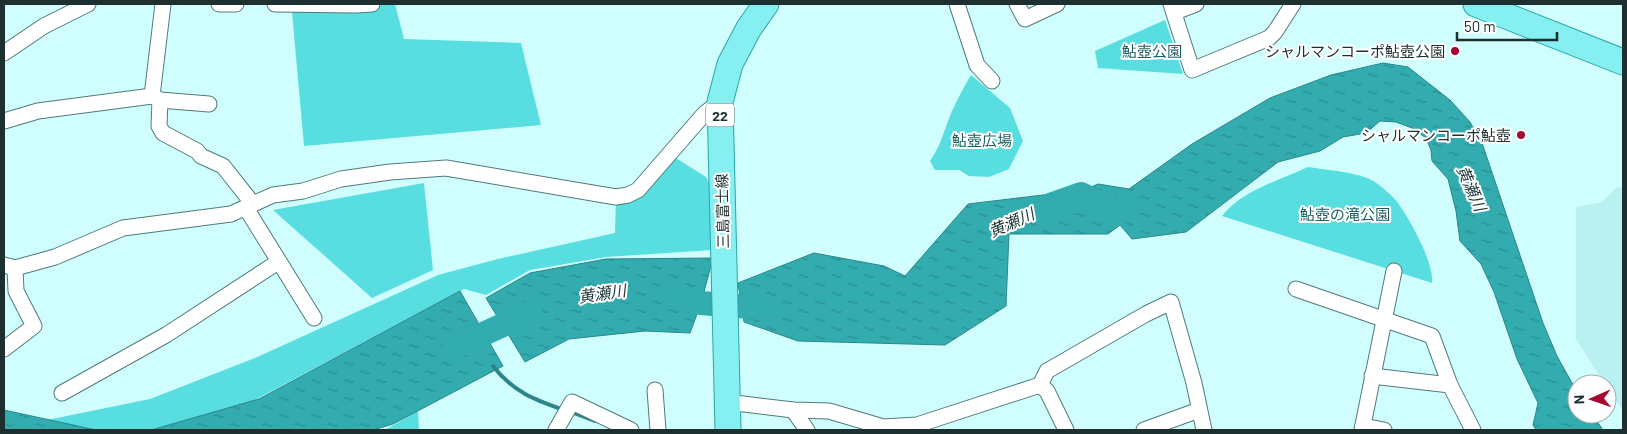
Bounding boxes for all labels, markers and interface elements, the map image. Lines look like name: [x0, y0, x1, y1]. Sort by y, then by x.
scale bar: [1457, 10, 1557, 42]
text: 50 m: [1464, 17, 1496, 35]
park label: 鮎壺公園: [1122, 42, 1182, 60]
place label: シャルマンコーポ鮎壺公園: [1265, 42, 1445, 60]
marker: シャルマンコーポ鮎壺公園: [1449, 45, 1461, 57]
road number: 22: [706, 104, 734, 126]
place label: シャルマンコーポ鮎壺: [1361, 126, 1511, 144]
marker: シャルマンコーポ鮎壺: [1515, 129, 1527, 141]
park label: 鮎壺広場: [952, 131, 1012, 149]
water label: 黄瀬川: [1454, 162, 1491, 216]
street label: 三島富士線: [712, 173, 732, 249]
water label: 黄瀬川: [985, 203, 1039, 240]
park label: 鮎壺の滝公園: [1300, 205, 1390, 223]
water label: 黄瀬川: [577, 280, 629, 306]
north arrow: [1567, 374, 1617, 424]
text: N: [1570, 395, 1587, 404]

